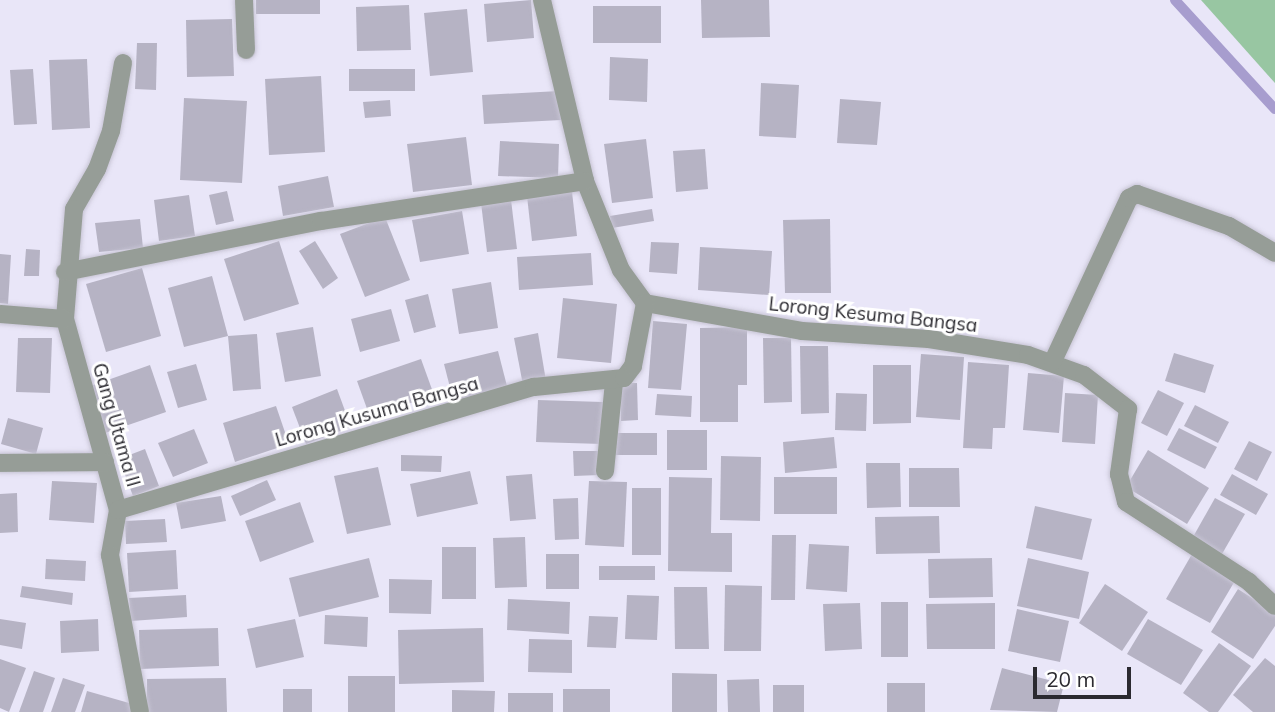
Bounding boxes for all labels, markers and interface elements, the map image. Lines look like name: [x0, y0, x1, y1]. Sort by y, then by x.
street label: Lorong Kesuma Bangsa: [768, 293, 978, 337]
street label: Gang Utama II: [87, 361, 145, 489]
street label: Lorong Kusuma Bangsa: [273, 372, 481, 452]
scale bar: [1037, 652, 1135, 696]
text: 20 m: [1046, 666, 1095, 692]

